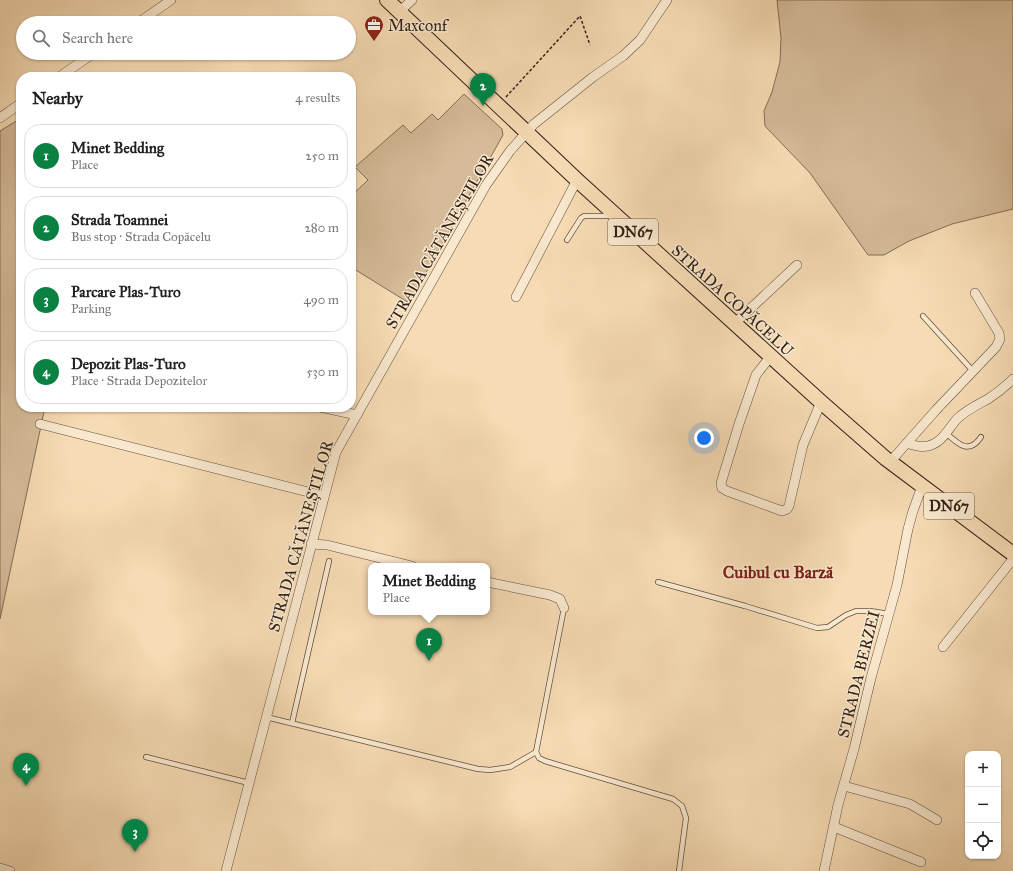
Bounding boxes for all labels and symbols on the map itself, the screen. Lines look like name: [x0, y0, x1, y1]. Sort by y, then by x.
office icon: Maxconf: [363, 14, 385, 42]
place label: Maxconf: [388, 16, 450, 35]
pin: 2: [470, 73, 496, 106]
street label: STRADA CĂTĂNEȘTILOR: [381, 149, 498, 332]
road number: DN67: [608, 219, 658, 245]
street label: STRADA COPĂCELU: [668, 240, 798, 360]
your location: [694, 428, 714, 448]
street label: STRADA CĂTĂNEȘTILOR: [263, 437, 337, 634]
road number: DN67: [924, 493, 974, 519]
district label: Cuibul cu Barză: [723, 562, 834, 583]
street label: STRADA BERZEI: [834, 609, 883, 740]
pin: 1: [416, 628, 442, 661]
pin: 4: [13, 753, 39, 786]
pin: 3: [122, 819, 148, 852]

